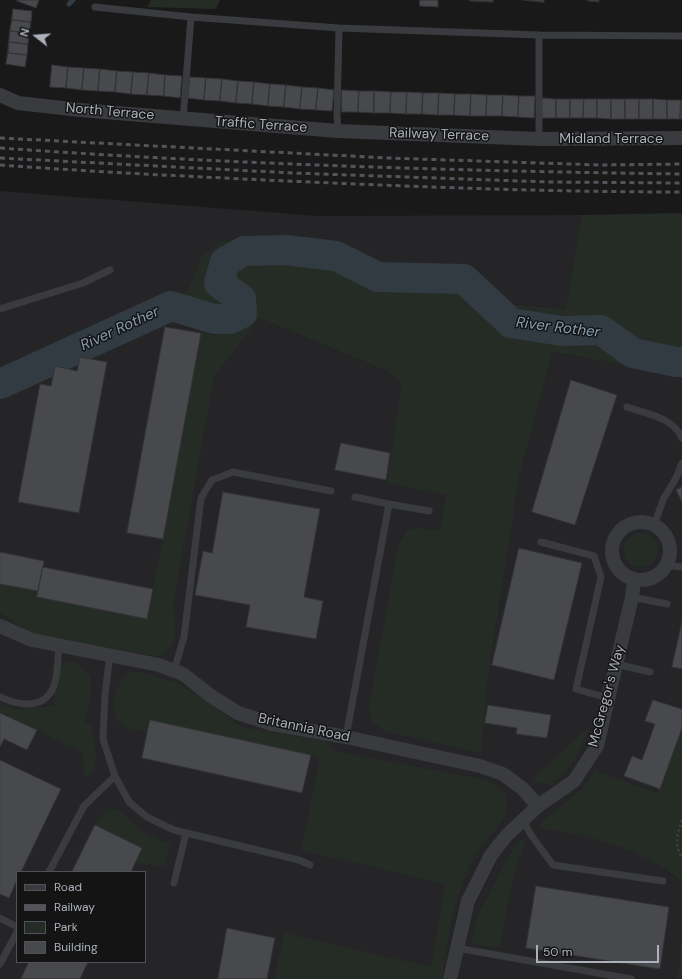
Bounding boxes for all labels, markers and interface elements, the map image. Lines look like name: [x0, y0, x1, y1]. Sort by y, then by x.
north arrow: [16, 16, 56, 56]
text: N: [17, 27, 32, 38]
street label: North Terrace: [65, 100, 155, 124]
street label: Traffic Terrace: [214, 113, 308, 137]
street label: Railway Terrace: [389, 125, 489, 145]
street label: Midland Terrace: [559, 131, 663, 147]
water label: River Rother: [78, 303, 162, 355]
water label: River Rother: [515, 314, 601, 342]
street label: McGregor's Way: [585, 643, 629, 749]
street label: Britannia Road: [257, 710, 351, 746]
legend: [16, 871, 146, 963]
text: Road: [54, 879, 82, 895]
text: Railway: [54, 899, 95, 915]
text: Park: [54, 919, 78, 935]
scale bar: [538, 937, 661, 963]
text: Building: [54, 939, 98, 955]
text: 50 m: [543, 944, 572, 960]

